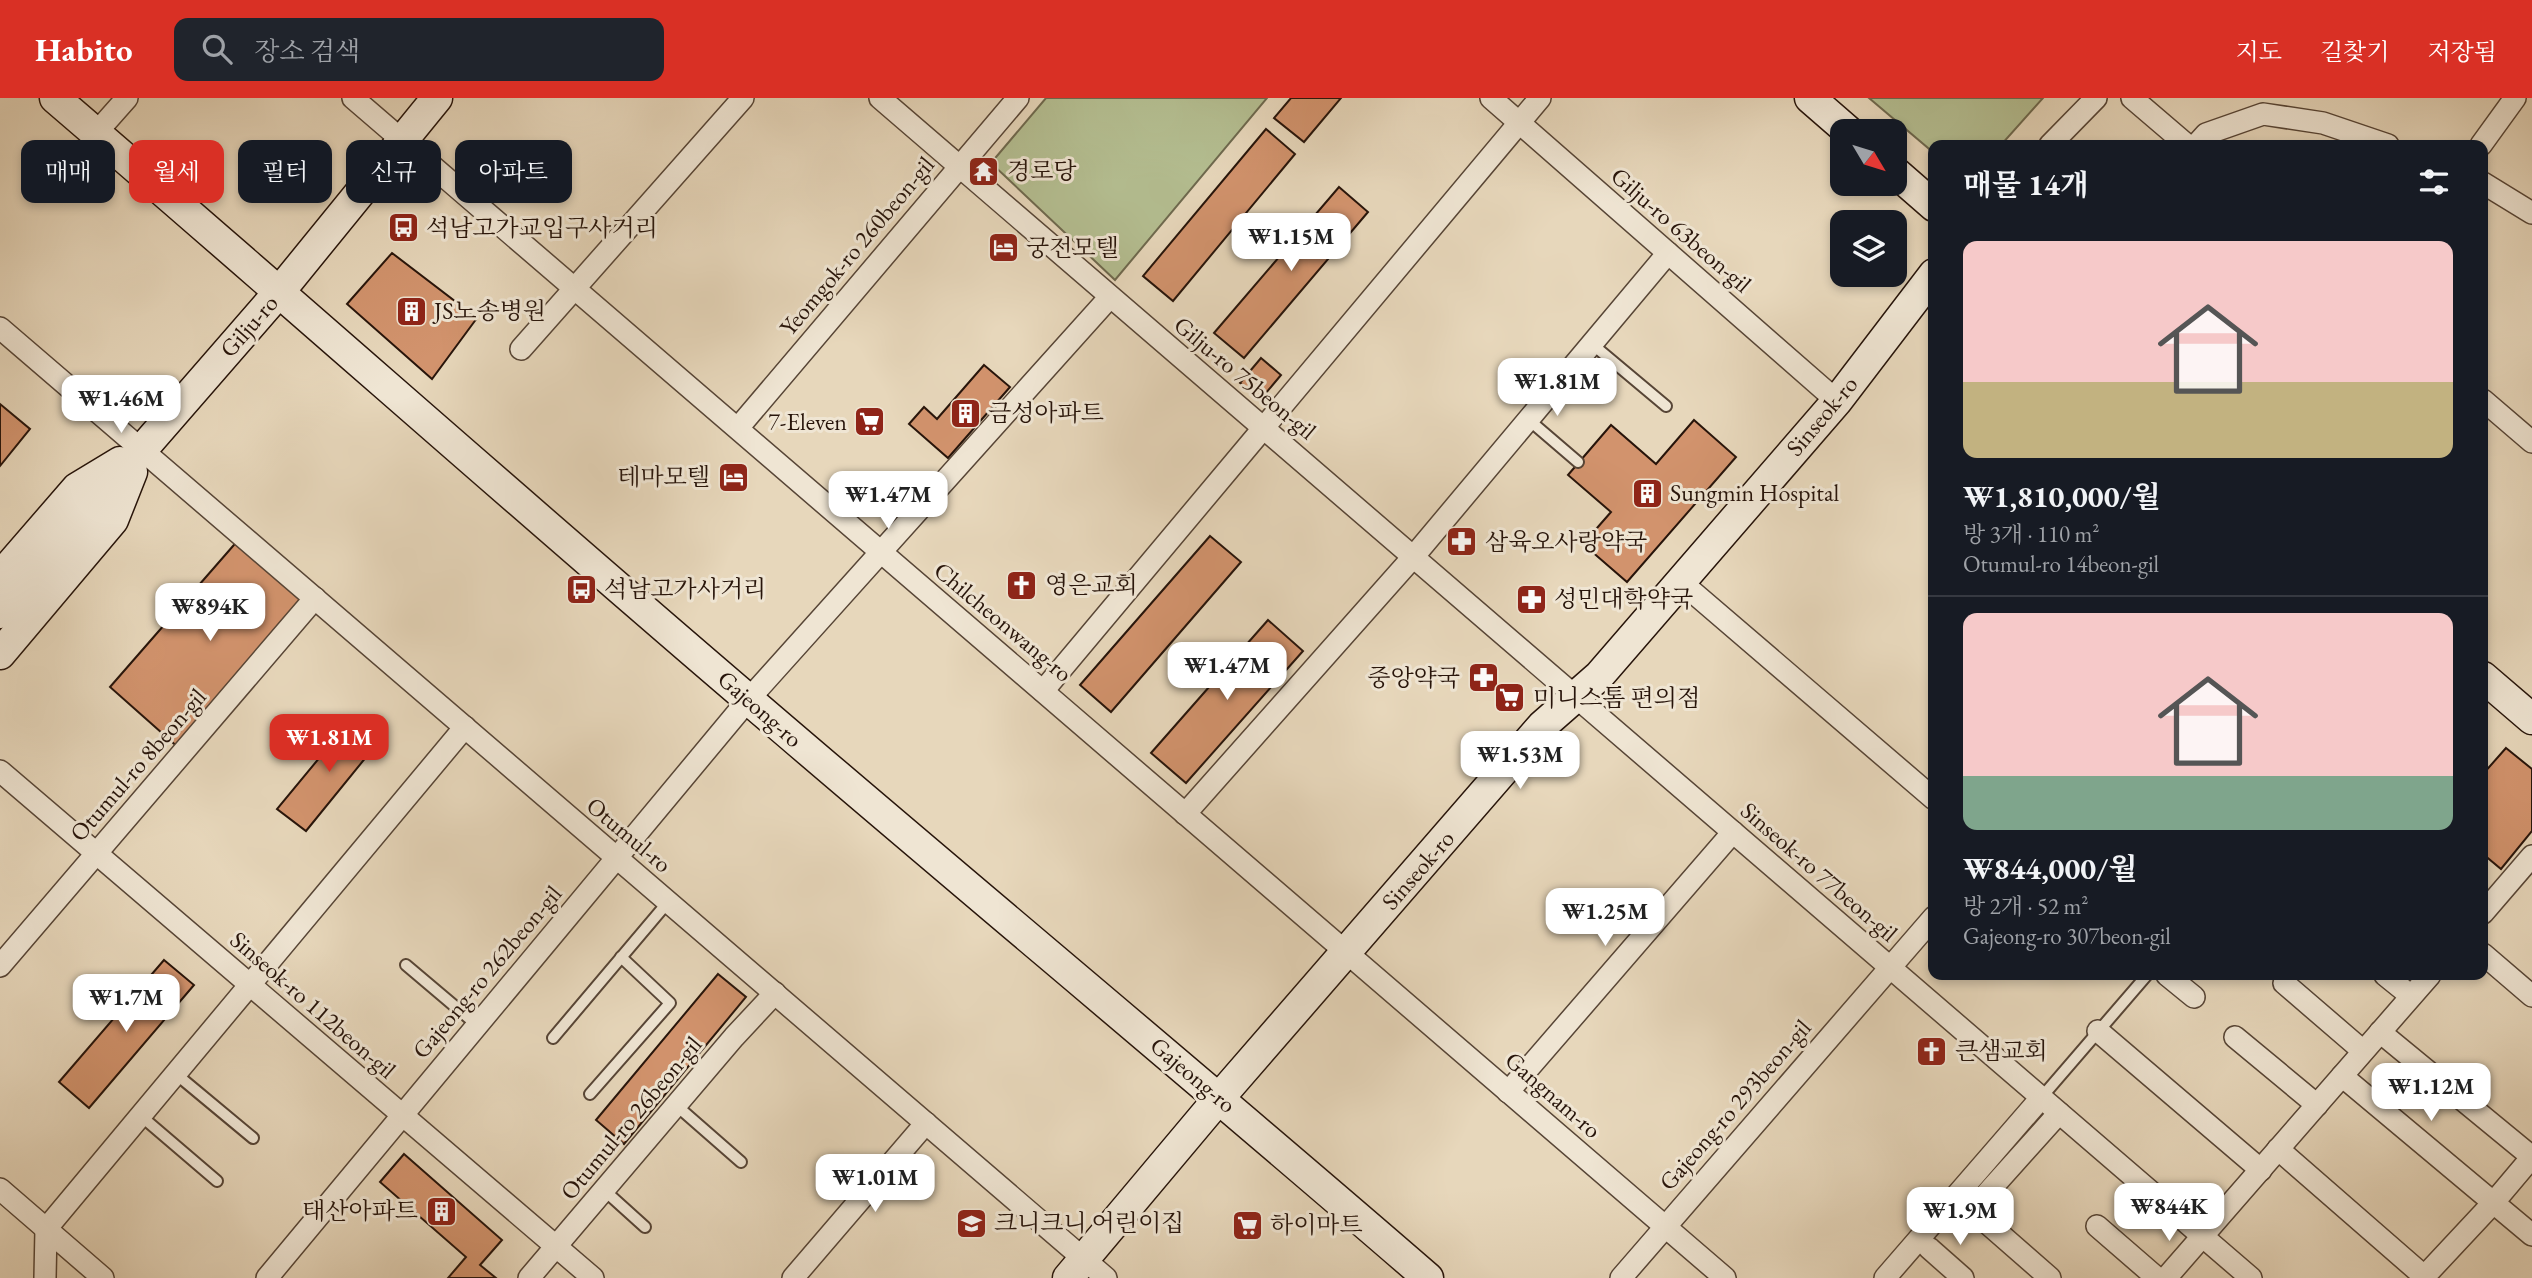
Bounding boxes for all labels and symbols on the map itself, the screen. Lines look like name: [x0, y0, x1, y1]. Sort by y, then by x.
north arrow: [1830, 119, 1908, 196]
street label: Yeomgok-ro 260beon-gil: [772, 149, 941, 342]
temple icon: 경로당: [967, 154, 1001, 188]
place label: 경로당: [1007, 155, 1077, 186]
street label: Gilju-ro 63beon-gil: [1605, 160, 1758, 299]
bus stop icon: 석남고가교입구사거리: [386, 211, 420, 245]
place label: 석남고가교입구사거리: [426, 212, 658, 243]
pin: ₩1.15M: [1234, 214, 1348, 273]
hotel icon: 궁전모텔: [986, 231, 1020, 265]
place label: 궁전모텔: [1026, 232, 1119, 263]
street label: Gilju-ro: [213, 288, 285, 364]
building icon: JS노송병원: [394, 294, 428, 328]
place label: JS노송병원: [432, 295, 546, 326]
street label: Gilju-ro 75beon-gil: [1168, 309, 1323, 446]
pin: ₩1.81M: [1500, 358, 1614, 418]
street label: Sinseok-ro: [1779, 369, 1864, 462]
pin: ₩1.46M: [64, 376, 178, 435]
building icon: 금성아파트: [948, 396, 982, 430]
place label: 금성아파트: [988, 397, 1104, 428]
supermarket icon: 7-Eleven: [853, 405, 887, 439]
place label: 7-Eleven: [768, 406, 847, 437]
hotel icon: 테마모텔: [716, 460, 750, 494]
place label: 테마모텔: [617, 461, 710, 492]
pin: ₩1.47M: [831, 472, 945, 531]
building icon: Sungmin Hospital: [1630, 476, 1664, 510]
place label: Sungmin Hospital: [1670, 477, 1839, 508]
pharmacy icon: 삼육오사랑약국: [1445, 525, 1479, 559]
place label: 삼육오사랑약국: [1485, 526, 1647, 557]
street label: Chilcheonwang-ro: [928, 555, 1079, 689]
church icon: 영은교회: [1005, 568, 1039, 602]
place label: 영은교회: [1045, 569, 1138, 600]
bus stop icon: 석남고가사거리: [564, 572, 598, 606]
place label: 석남고가사거리: [604, 573, 766, 604]
pharmacy icon: 성민대학약국: [1514, 582, 1548, 616]
place label: 성민대학약국: [1554, 583, 1693, 614]
pin: ₩894K: [161, 584, 259, 643]
pin: ₩1.47M: [1170, 642, 1284, 702]
pharmacy icon: 중앙약국: [1466, 661, 1500, 695]
place label: 중앙약국: [1367, 662, 1460, 693]
street label: Gajeong-ro: [711, 663, 809, 754]
street label: Otumul-ro 8beon-gil: [63, 681, 213, 848]
supermarket icon: 미니스톰 편의점: [1493, 681, 1527, 715]
place label: 미니스톰 편의점: [1533, 682, 1700, 713]
pin: ₩1.81M: [272, 714, 386, 774]
pin: ₩1.53M: [1463, 732, 1577, 791]
street label: Otumul-ro: [580, 790, 678, 879]
street label: Sinseok-ro 77beon-gil: [1734, 795, 1905, 949]
street label: Sinseok-ro: [1374, 823, 1461, 916]
street label: Gajeong-ro 262beon-gil: [405, 878, 568, 1065]
pin: ₩1.25M: [1548, 888, 1662, 948]
street label: Sinseok-ro 112beon-gil: [224, 924, 403, 1085]
pin: ₩1.7M: [77, 974, 175, 1034]
street label: Gajeong-ro 293beon-gil: [1652, 1012, 1818, 1197]
street label: Otumul-ro 26beon-gil: [553, 1029, 708, 1206]
street label: Gajeong-ro: [1144, 1030, 1243, 1120]
church icon: 큰샘교회: [1915, 1034, 1949, 1068]
place label: 큰샘교회: [1955, 1035, 2048, 1066]
street label: Gangnam-ro: [1499, 1044, 1608, 1145]
pin: ₩1.12M: [2374, 1063, 2488, 1123]
pin: ₩1.01M: [818, 1154, 932, 1214]
pin: ₩844K: [2120, 1184, 2218, 1243]
pin: ₩1.9M: [1911, 1188, 2009, 1247]
building icon: 태산아파트: [424, 1194, 458, 1228]
place label: 태산아파트: [302, 1195, 418, 1226]
school or university icon: 크니크니 어린이집: [954, 1206, 988, 1240]
place label: 크니크니 어린이집: [994, 1207, 1184, 1238]
supermarket icon: 하이마트: [1230, 1208, 1264, 1242]
place label: 하이마트: [1270, 1209, 1363, 1240]

